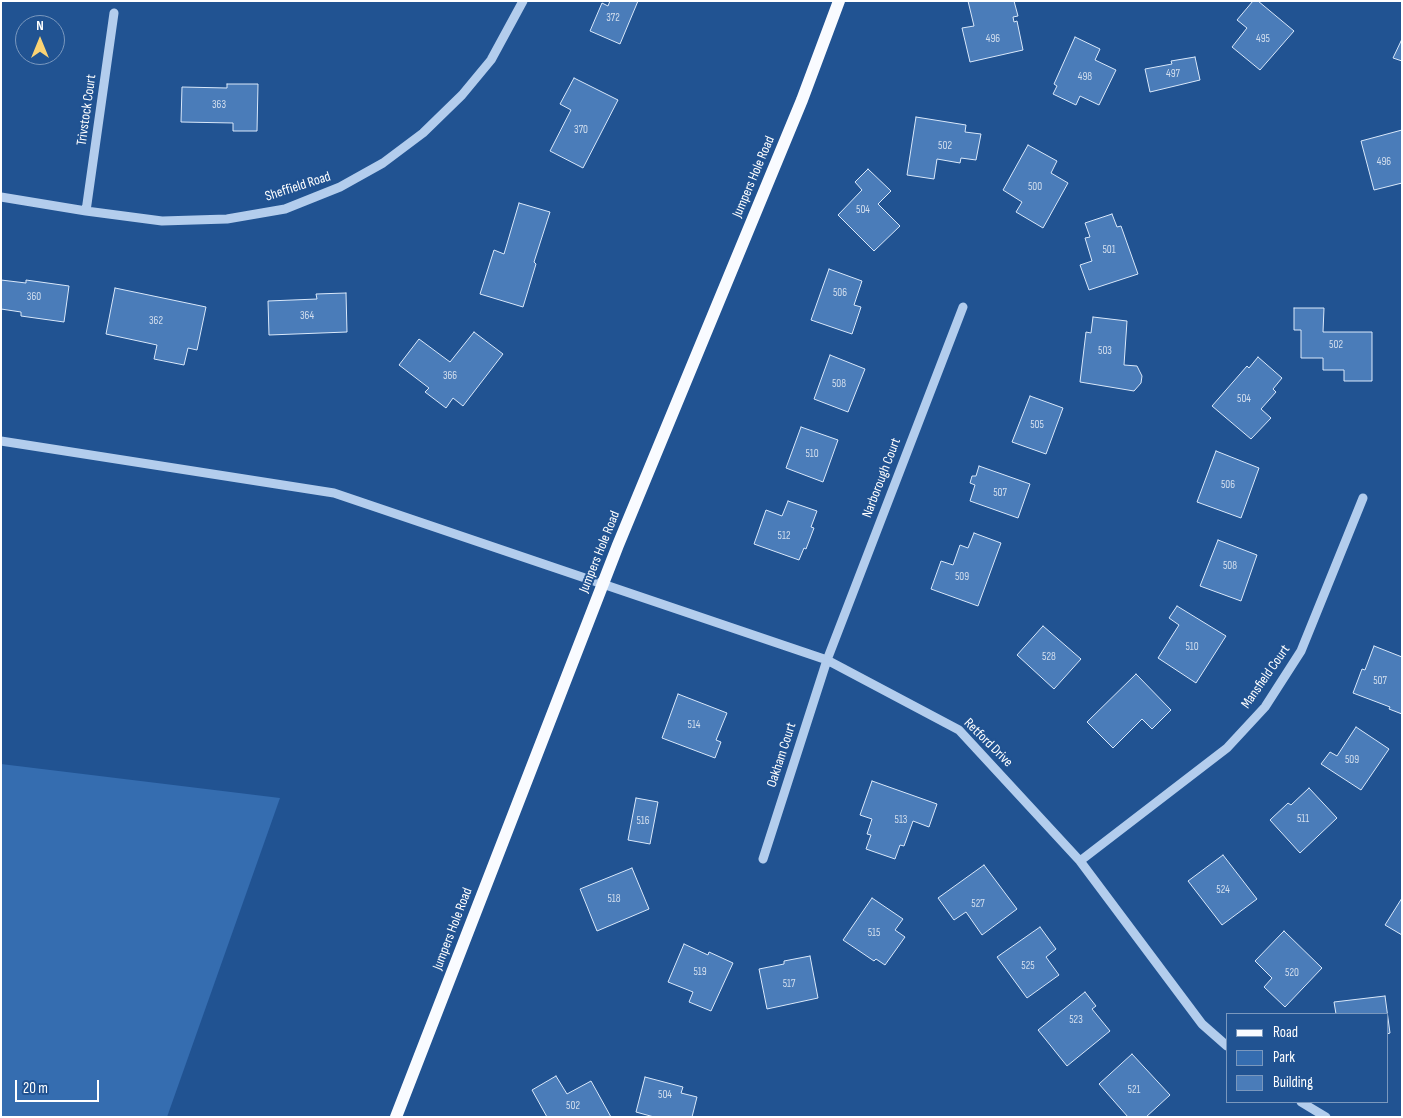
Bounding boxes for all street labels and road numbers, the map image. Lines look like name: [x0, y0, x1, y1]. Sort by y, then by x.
street label: Trivstock Court: [74, 73, 100, 147]
street label: Jumpers Hole Road: [729, 134, 779, 220]
street label: Sheffield Road: [263, 169, 333, 205]
street label: Narborough Court: [859, 436, 905, 520]
street label: Jumpers Hole Road: [576, 509, 624, 595]
street label: Mansfield Court: [1238, 642, 1294, 712]
street label: Retford Drive: [960, 715, 1016, 771]
street label: Oakham Court: [764, 721, 800, 789]
street label: Jumpers Hole Road: [430, 885, 476, 973]

